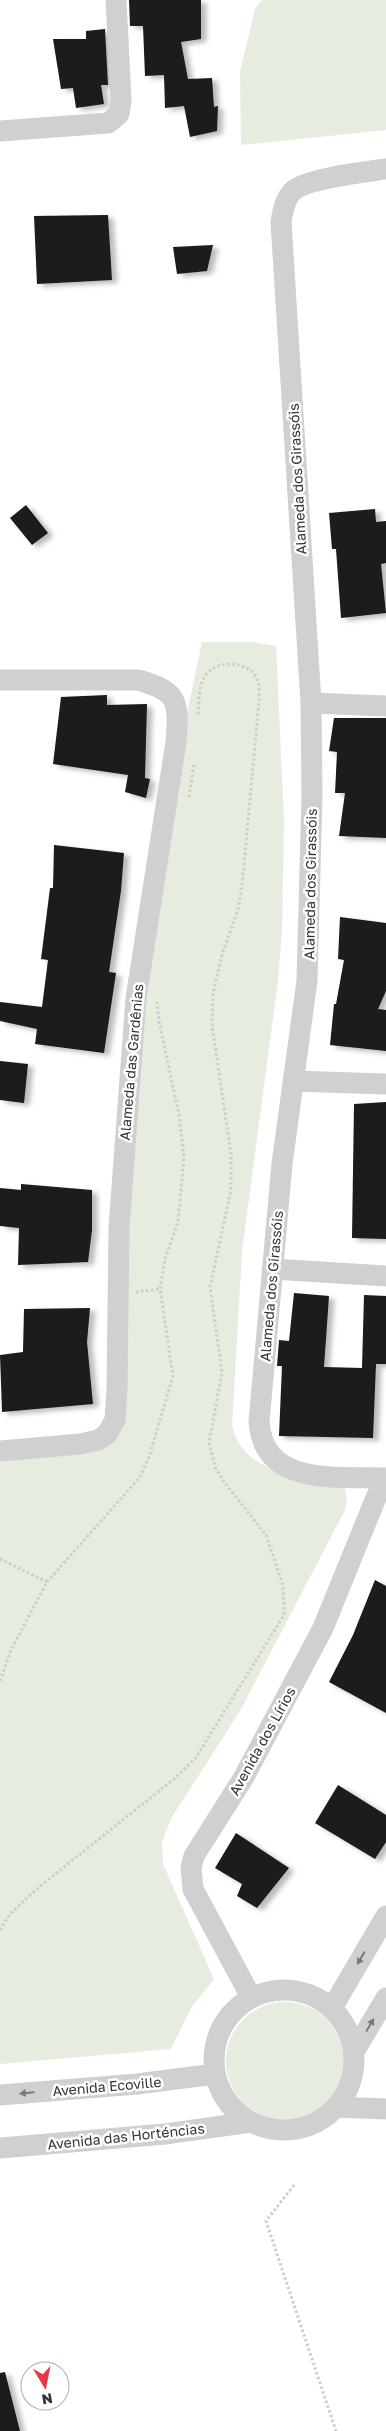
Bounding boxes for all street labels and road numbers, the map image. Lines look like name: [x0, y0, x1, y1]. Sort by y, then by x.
street label: Alameda dos Girassóis: [285, 403, 309, 555]
street label: Alameda dos Girassóis: [300, 808, 320, 960]
street label: Alameda das Gardênias: [116, 983, 146, 1141]
street label: Alameda dos Girassóis: [256, 1210, 286, 1362]
street label: Avenida dos Lírios: [225, 1684, 299, 1798]
street label: Avenida Ecoville: [52, 2073, 162, 2099]
street label: Avenida das Horténcias: [47, 2119, 205, 2153]

